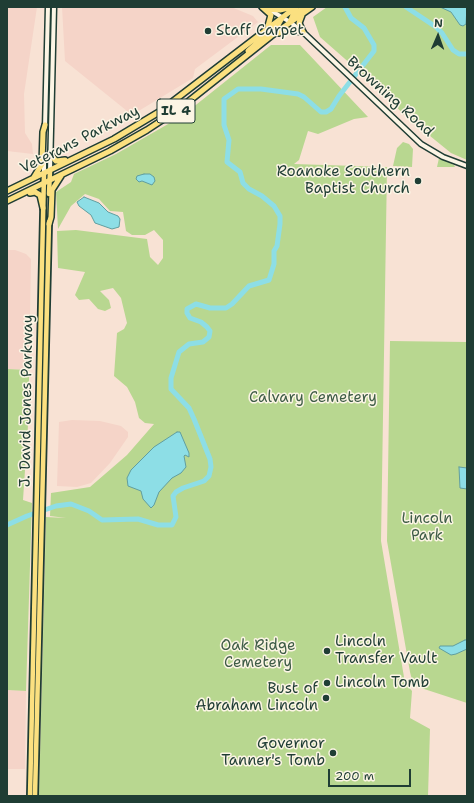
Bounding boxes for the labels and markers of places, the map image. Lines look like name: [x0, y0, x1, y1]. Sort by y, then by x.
place label: Staff Carpet: [216, 22, 304, 40]
marker: Staff Carpet: [203, 26, 213, 36]
place label: Roanoke Southern Baptist Church: [277, 163, 410, 198]
marker: Roanoke Southern Baptist Church: [413, 176, 423, 186]
place label: Lincoln Transfer Vault: [335, 633, 437, 668]
marker: Lincoln Transfer Vault: [322, 646, 332, 656]
place label: Lincoln Tomb: [335, 674, 429, 692]
marker: Lincoln Tomb: [322, 678, 332, 688]
place label: Bust of Abraham Lincoln: [196, 680, 318, 715]
marker: Bust of Abraham Lincoln: [321, 693, 331, 703]
place label: Governor Tanner's Tomb: [221, 735, 325, 770]
marker: Governor Tanner's Tomb: [328, 748, 338, 758]

